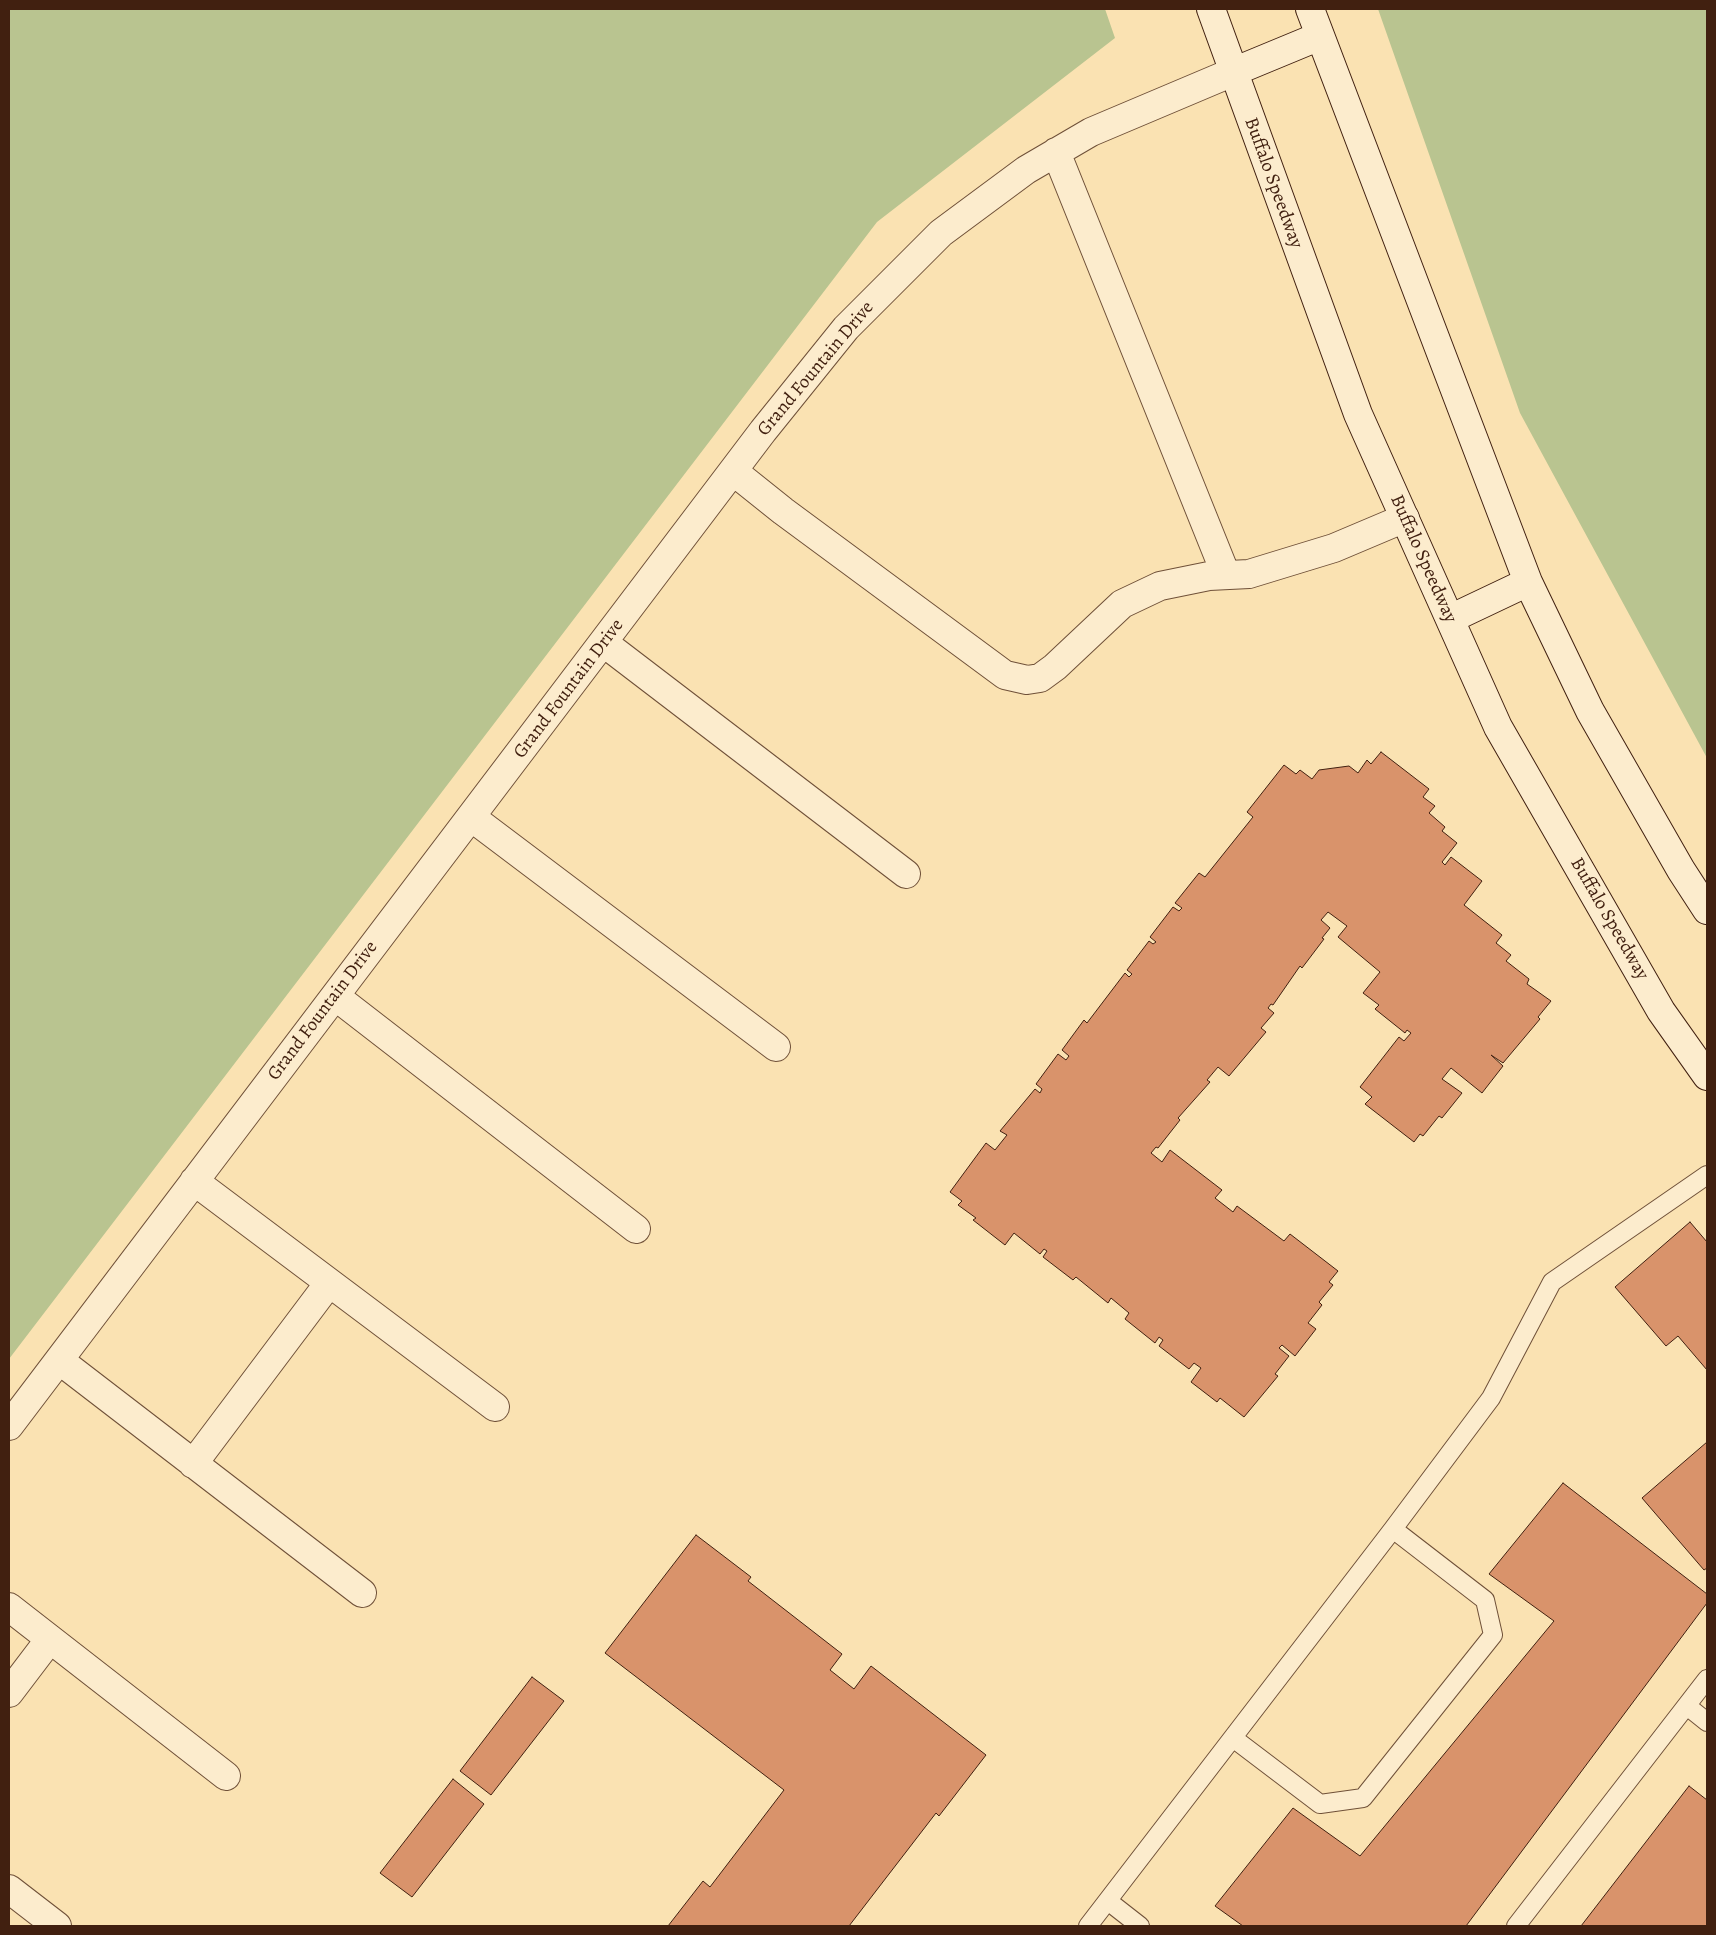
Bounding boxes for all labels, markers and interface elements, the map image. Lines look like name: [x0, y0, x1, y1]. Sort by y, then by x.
street label: Buffalo Speedway: [1239, 114, 1307, 252]
street label: Grand Fountain Drive: [753, 297, 879, 441]
street label: Buffalo Speedway: [1385, 492, 1461, 626]
street label: Grand Fountain Drive: [509, 615, 629, 763]
street label: Buffalo Speedway: [1565, 854, 1653, 984]
street label: Grand Fountain Drive: [263, 937, 383, 1085]

